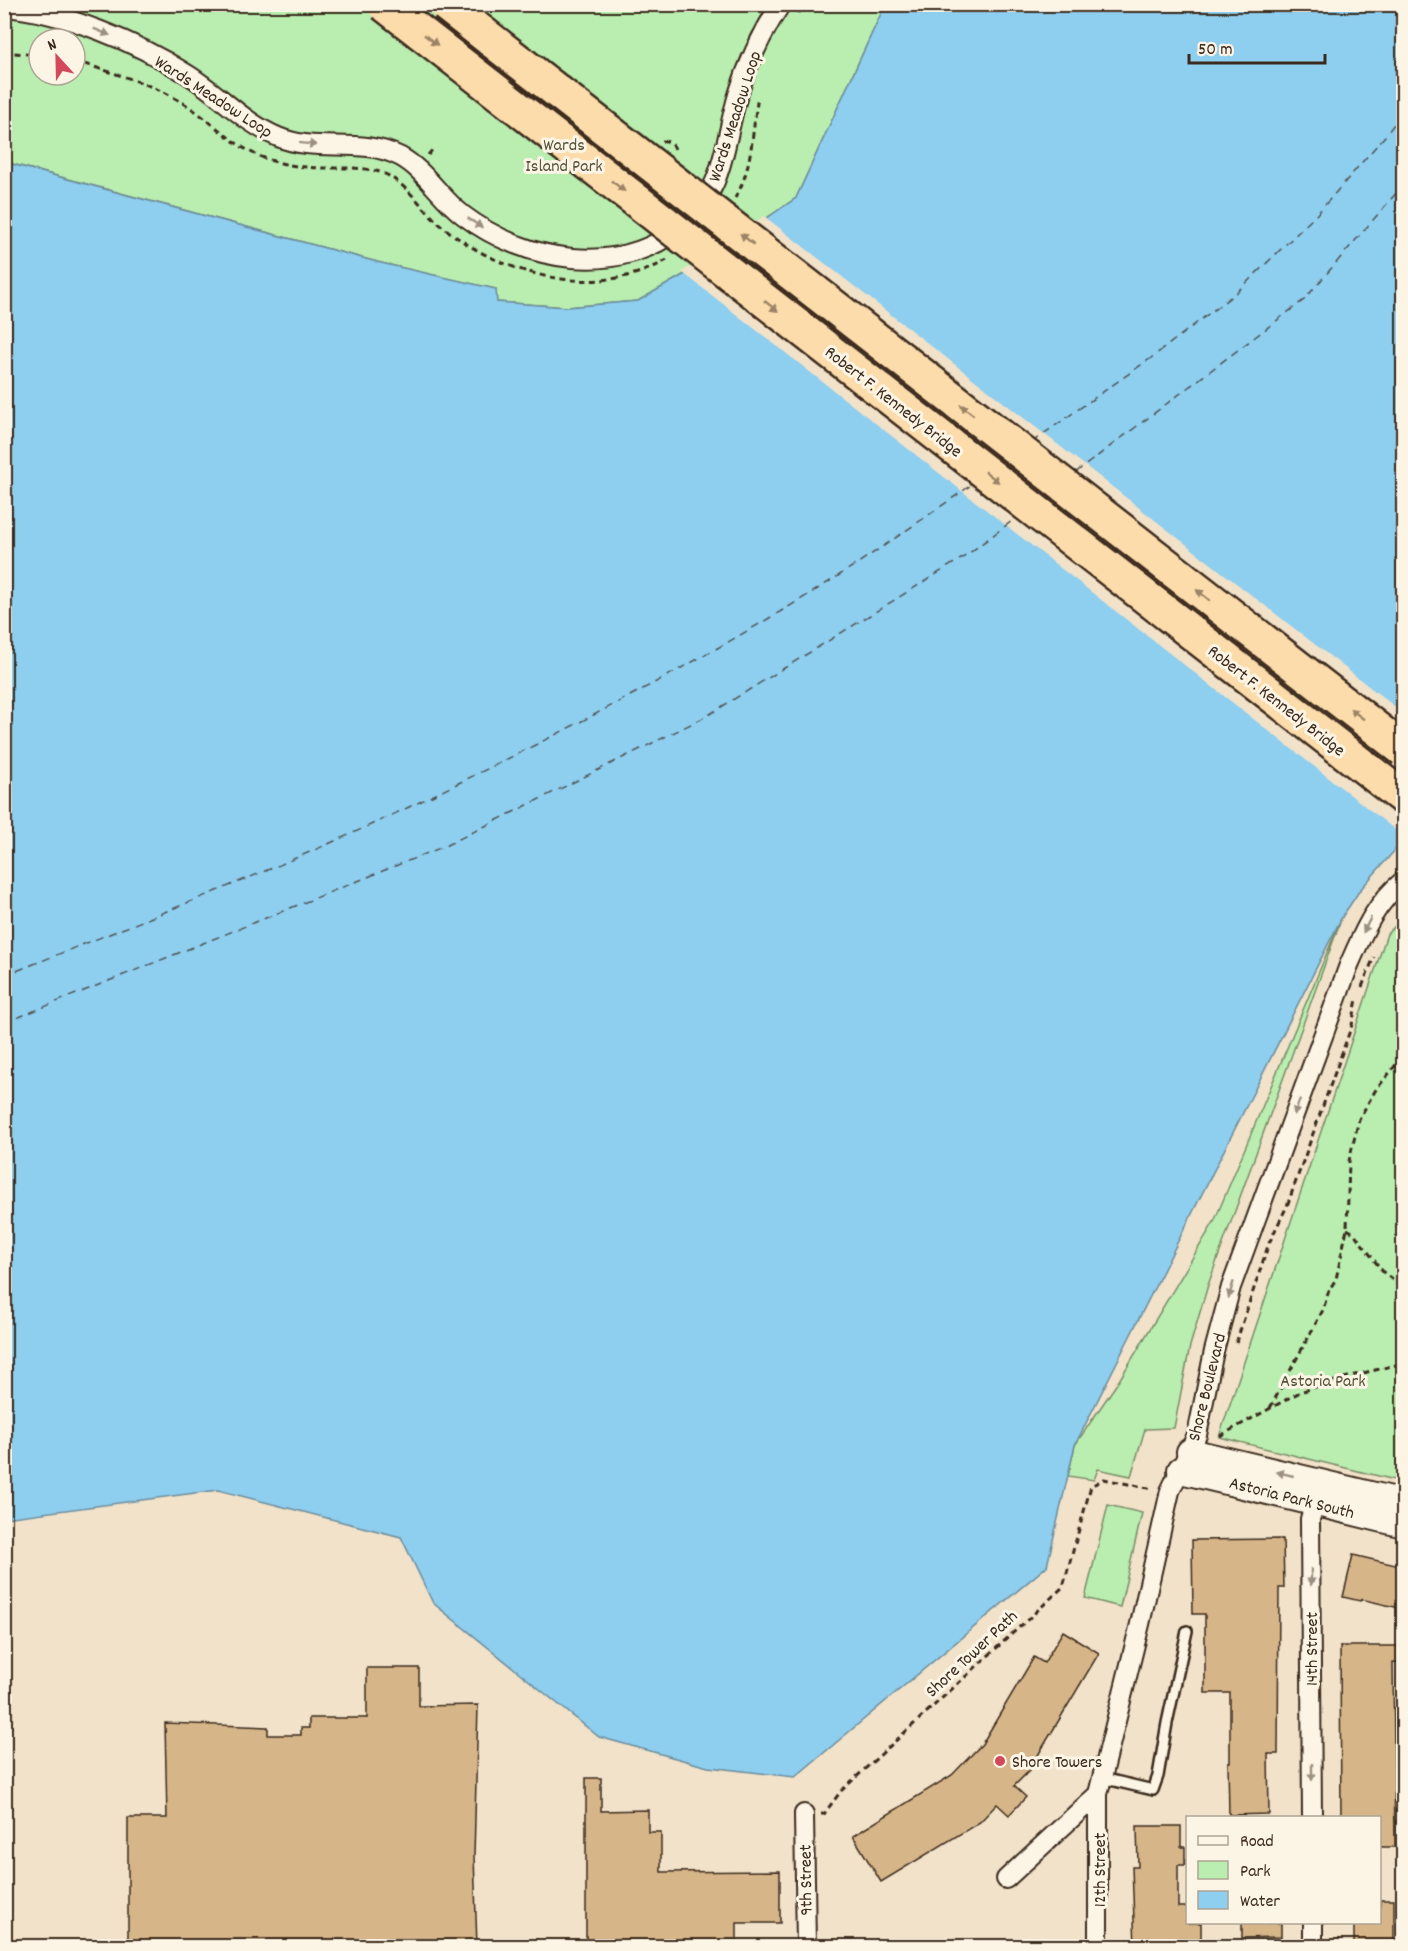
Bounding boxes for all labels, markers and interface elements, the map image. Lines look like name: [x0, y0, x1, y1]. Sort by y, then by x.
north arrow: [27, 27, 87, 87]
one-way arrow: [93, 27, 111, 37]
scale bar: [1189, 27, 1326, 65]
text: N: [44, 33, 60, 58]
one-way arrow: [423, 34, 438, 46]
text: 50 m: [1198, 38, 1233, 63]
street label: Wards Meadow Loop: [703, 48, 769, 185]
street label: Wards Meadow Loop: [149, 50, 277, 146]
park label: Wards Island Park: [525, 134, 603, 180]
one-way arrow: [298, 139, 317, 148]
one-way arrow: [610, 180, 625, 192]
one-way arrow: [467, 217, 483, 229]
one-way arrow: [739, 233, 754, 245]
one-way arrow: [764, 299, 779, 311]
street label: Robert F. Kennedy Bridge: [818, 341, 967, 465]
one-way arrow: [959, 405, 974, 417]
one-way arrow: [984, 471, 999, 483]
one-way arrow: [1196, 589, 1211, 601]
street label: Robert F. Kennedy Bridge: [1201, 640, 1350, 764]
one-way arrow: [1350, 709, 1365, 721]
one-way arrow: [1362, 917, 1372, 934]
one-way arrow: [1292, 1098, 1302, 1116]
one-way arrow: [1226, 1281, 1235, 1299]
street label: Shore Boulevard: [1183, 1331, 1234, 1444]
park label: Astoria Park: [1280, 1370, 1366, 1395]
one-way arrow: [1276, 1469, 1295, 1479]
street label: Astoria Park South: [1226, 1472, 1357, 1527]
one-way arrow: [1306, 1568, 1316, 1587]
street label: Shore Tower Path: [921, 1605, 1024, 1704]
street label: 14th Street: [1301, 1612, 1326, 1686]
place label: Shore Towers: [1012, 1751, 1102, 1776]
marker: Shore Towers: [993, 1754, 1007, 1768]
one-way arrow: [1307, 1763, 1317, 1782]
legend: [1186, 1816, 1381, 1924]
text: Road: [1240, 1830, 1274, 1855]
street label: 12th Street: [1089, 1832, 1114, 1907]
street label: 9th Street: [794, 1844, 821, 1916]
text: Park: [1240, 1860, 1271, 1885]
text: Water: [1240, 1890, 1280, 1915]

